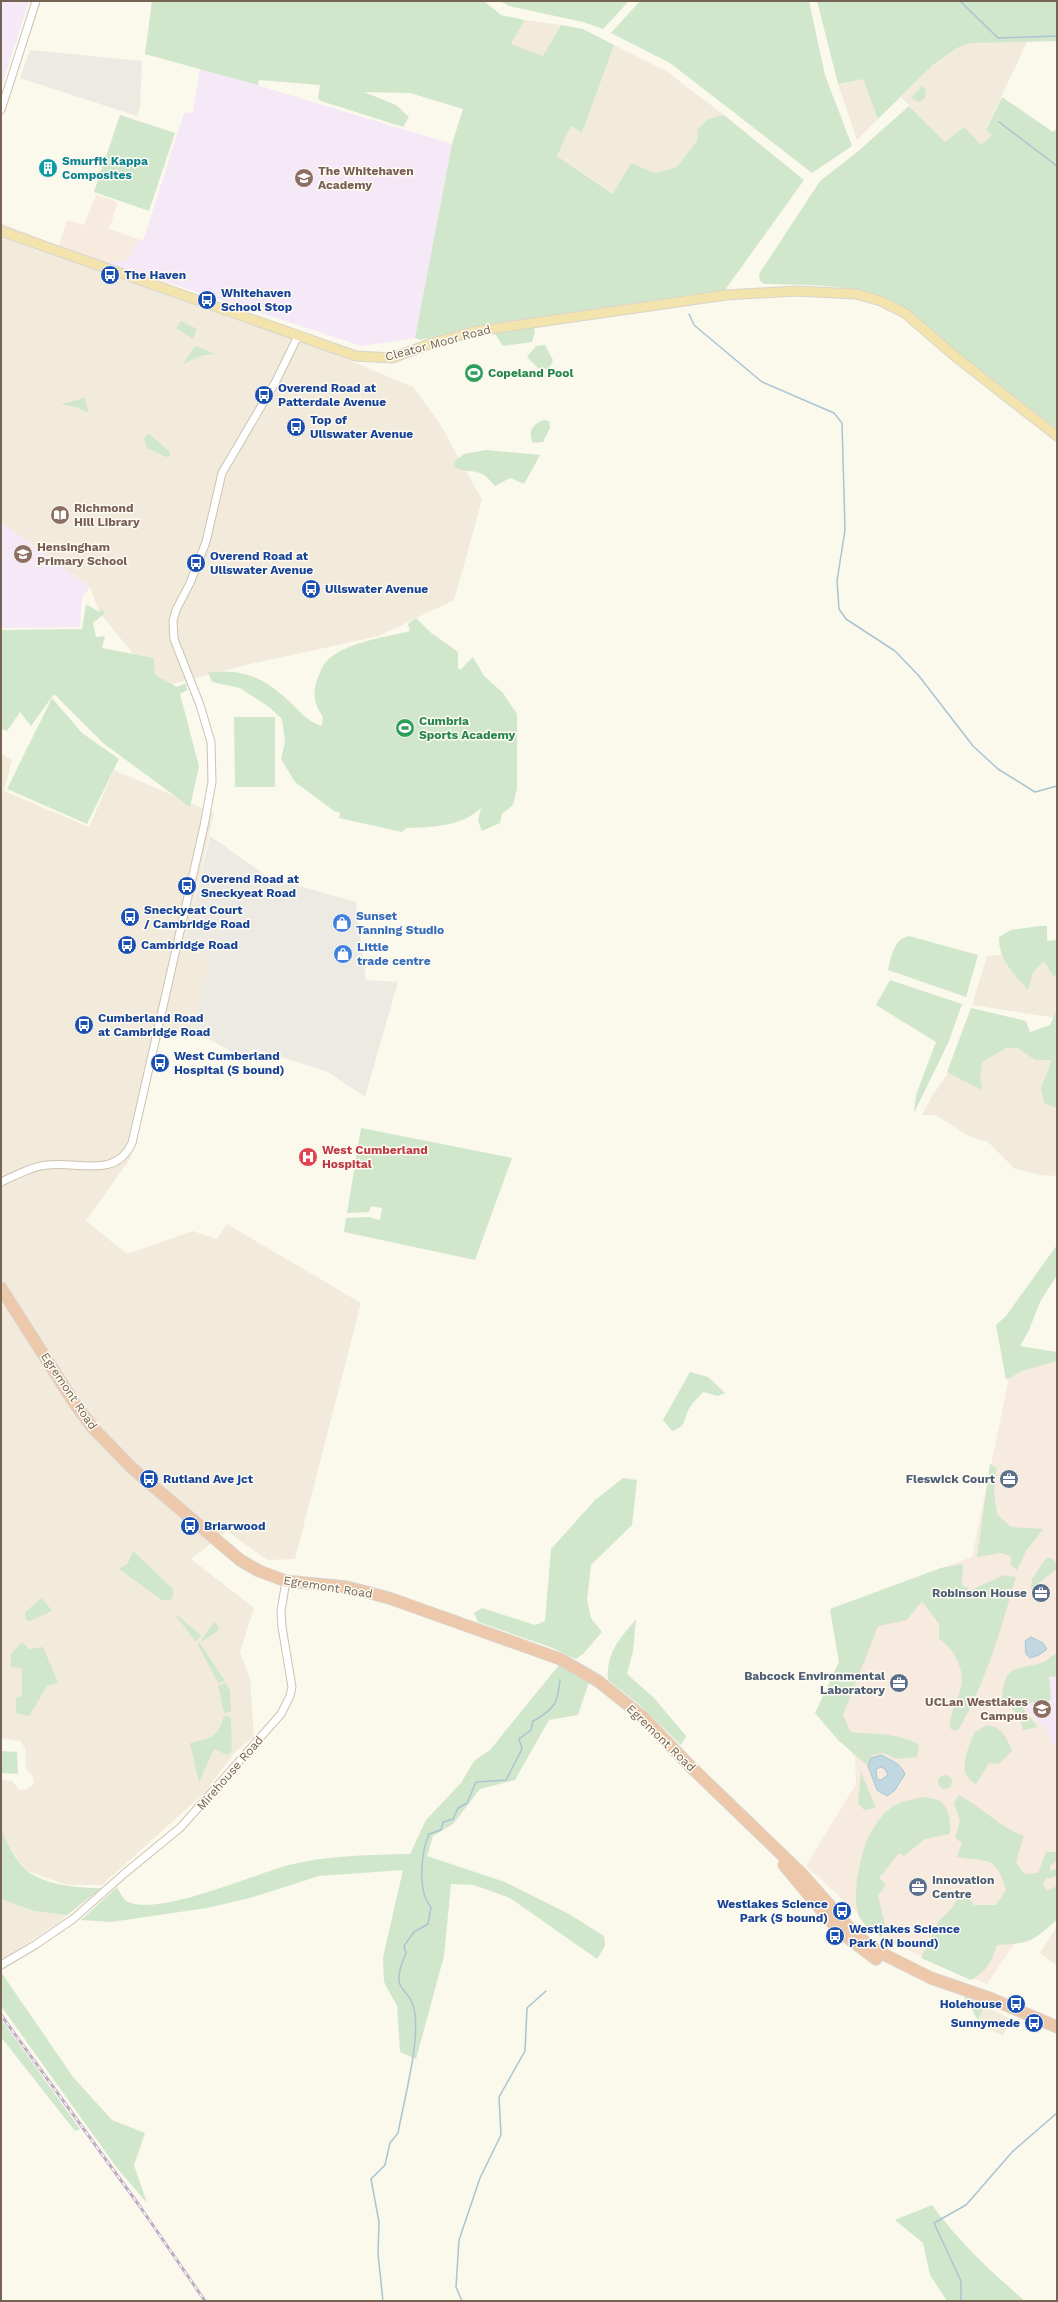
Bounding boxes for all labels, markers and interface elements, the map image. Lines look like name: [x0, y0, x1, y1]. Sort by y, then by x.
place label: Smurfit Kappa Composites: [62, 154, 148, 182]
building icon: Smurfit Kappa Composites: [37, 157, 59, 179]
place label: The Whitehaven Academy: [318, 164, 414, 192]
school or university icon: The Whitehaven Academy: [293, 167, 315, 189]
bus stop icon: The Haven: [99, 264, 121, 286]
place label: The Haven: [124, 268, 186, 282]
place label: Whitehaven School Stop: [221, 286, 293, 314]
bus stop icon: Whitehaven School Stop: [196, 289, 218, 311]
street label: Cleator Moor Road: [384, 322, 492, 364]
sports icon: Copeland Pool: [463, 362, 485, 384]
place label: Copeland Pool: [488, 366, 573, 380]
place label: Overend Road at Patterdale Avenue: [278, 381, 386, 409]
bus stop icon: Overend Road at Patterdale Avenue: [253, 384, 275, 406]
place label: Top of Ullswater Avenue: [310, 413, 413, 441]
bus stop icon: Top of Ullswater Avenue: [285, 416, 307, 438]
place label: Richmond Hill Library: [74, 501, 140, 529]
library icon: Richmond Hill Library: [49, 504, 71, 526]
place label: Hensingham Primary School: [37, 540, 127, 568]
school or university icon: Hensingham Primary School: [12, 543, 34, 565]
place label: Overend Road at Ullswater Avenue: [210, 549, 313, 577]
bus stop icon: Overend Road at Ullswater Avenue: [185, 552, 207, 574]
bus stop icon: Ullswater Avenue: [300, 578, 322, 600]
place label: Ullswater Avenue: [325, 582, 428, 596]
place label: Cumbria Sports Academy: [419, 714, 515, 742]
sports icon: Cumbria Sports Academy: [394, 717, 416, 739]
place label: Overend Road at Sneckyeat Road: [201, 872, 300, 900]
bus stop icon: Overend Road at Sneckyeat Road: [176, 875, 198, 897]
place label: Sneckyeat Court / Cambridge Road: [144, 903, 250, 931]
bus stop icon: Sneckyeat Court / Cambridge Road: [119, 906, 141, 928]
place label: Sunset Tanning Studio: [356, 909, 444, 937]
shop icon: Sunset Tanning Studio: [331, 912, 353, 934]
bus stop icon: Cambridge Road: [116, 934, 138, 956]
place label: Cambridge Road: [141, 938, 238, 952]
place label: Little trade centre: [357, 940, 431, 968]
shop icon: Little trade centre: [332, 943, 354, 965]
place label: Cumberland Road at Cambridge Road: [98, 1011, 210, 1039]
bus stop icon: Cumberland Road at Cambridge Road: [73, 1014, 95, 1036]
place label: West Cumberland Hospital (S bound): [174, 1049, 284, 1077]
bus stop icon: West Cumberland Hospital (S bound): [149, 1052, 171, 1074]
place label: West Cumberland Hospital: [322, 1143, 428, 1171]
hospital icon: West Cumberland Hospital: [297, 1146, 319, 1168]
street label: Egremont Road: [38, 1350, 100, 1432]
bus stop icon: Rutland Ave jct: [138, 1468, 160, 1490]
office icon: Fleswick Court: [998, 1468, 1020, 1490]
place label: Rutland Ave jct: [163, 1472, 254, 1486]
place label: Fleswick Court: [906, 1472, 996, 1486]
bus stop icon: Briarwood: [179, 1515, 201, 1537]
place label: Briarwood: [204, 1519, 266, 1533]
street label: Egremont Road: [282, 1573, 374, 1601]
office icon: Robinson House: [1030, 1582, 1052, 1604]
place label: Robinson House: [932, 1586, 1027, 1600]
place label: Babcock Environmental Laboratory: [744, 1669, 885, 1697]
office icon: Babcock Environmental Laboratory: [888, 1672, 910, 1694]
place label: UCLan Westlakes Campus: [925, 1695, 1029, 1723]
school or university icon: UCLan Westlakes Campus: [1031, 1698, 1053, 1720]
street label: Egremont Road: [624, 1702, 698, 1774]
street label: Mirehouse Road: [194, 1733, 266, 1813]
place label: Innovation Centre: [932, 1873, 994, 1901]
office icon: Innovation Centre: [907, 1876, 929, 1898]
place label: Westlakes Science Park (S bound): [717, 1897, 828, 1925]
bus stop icon: Westlakes Science Park (S bound): [831, 1900, 853, 1922]
place label: Westlakes Science Park (N bound): [849, 1922, 960, 1950]
bus stop icon: Westlakes Science Park (N bound): [824, 1925, 846, 1947]
bus stop icon: Holehouse: [1005, 1993, 1027, 2015]
place label: Holehouse: [940, 1997, 1002, 2011]
bus stop icon: Sunnymede: [1023, 2012, 1045, 2034]
place label: Sunnymede: [951, 2016, 1020, 2030]

